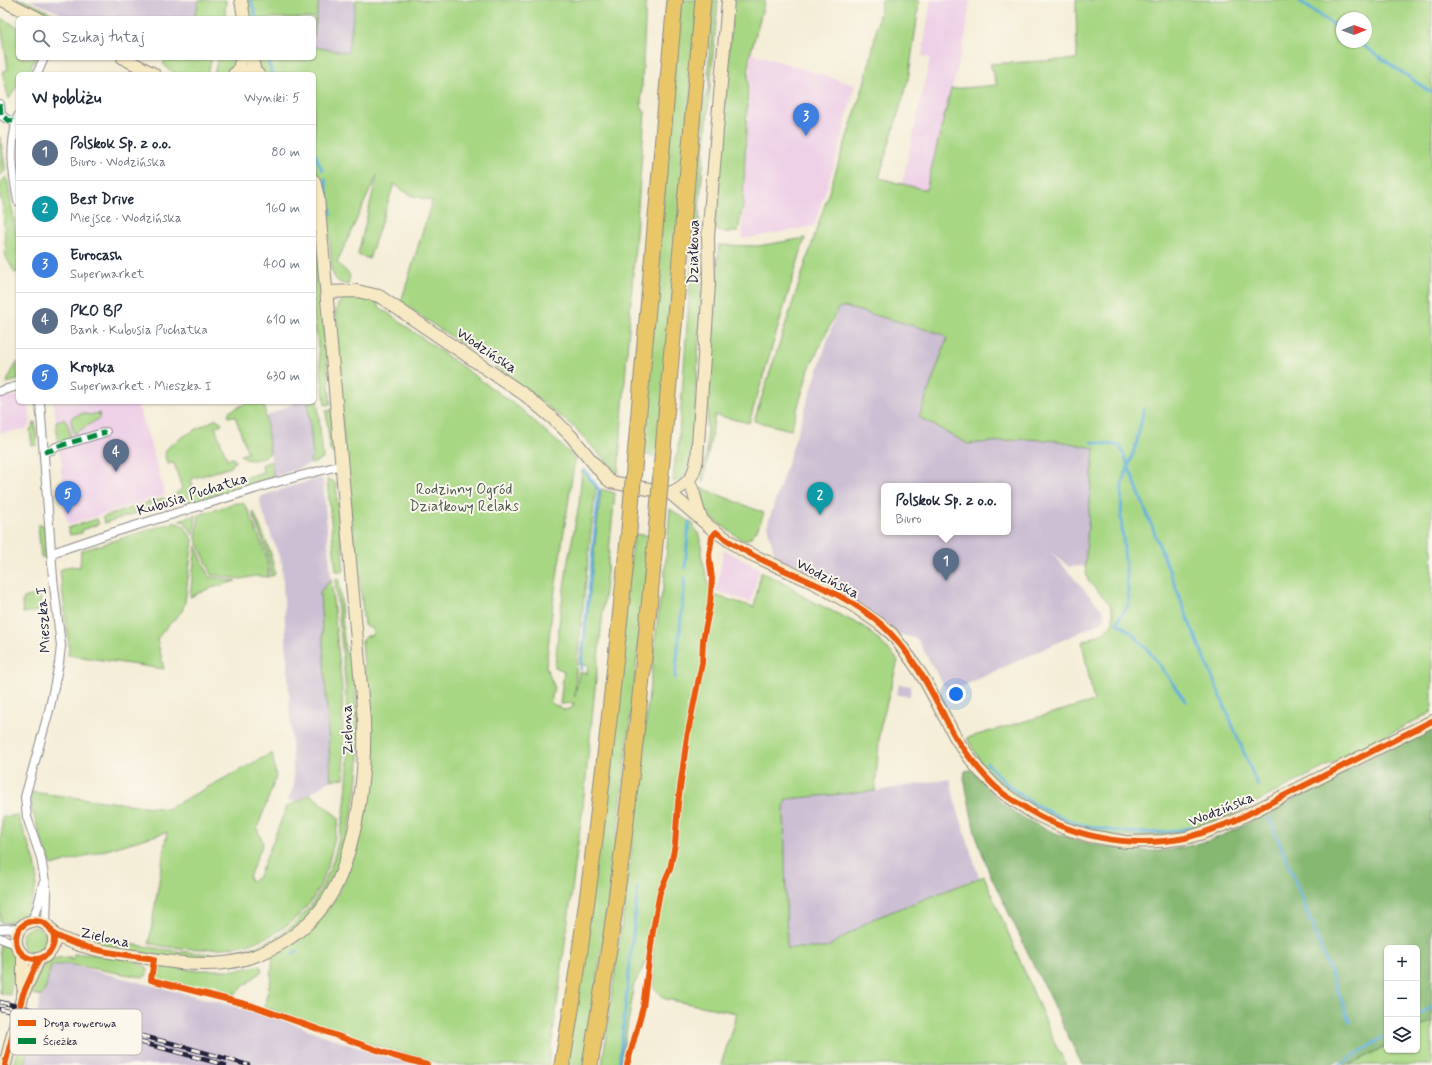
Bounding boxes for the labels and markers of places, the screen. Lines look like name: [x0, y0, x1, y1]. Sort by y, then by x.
pin: 3: [793, 103, 819, 136]
pin: 4: [103, 439, 129, 472]
pin: 5: [55, 481, 81, 514]
pin: 2: [807, 482, 833, 515]
pin: 1: [933, 548, 959, 581]

